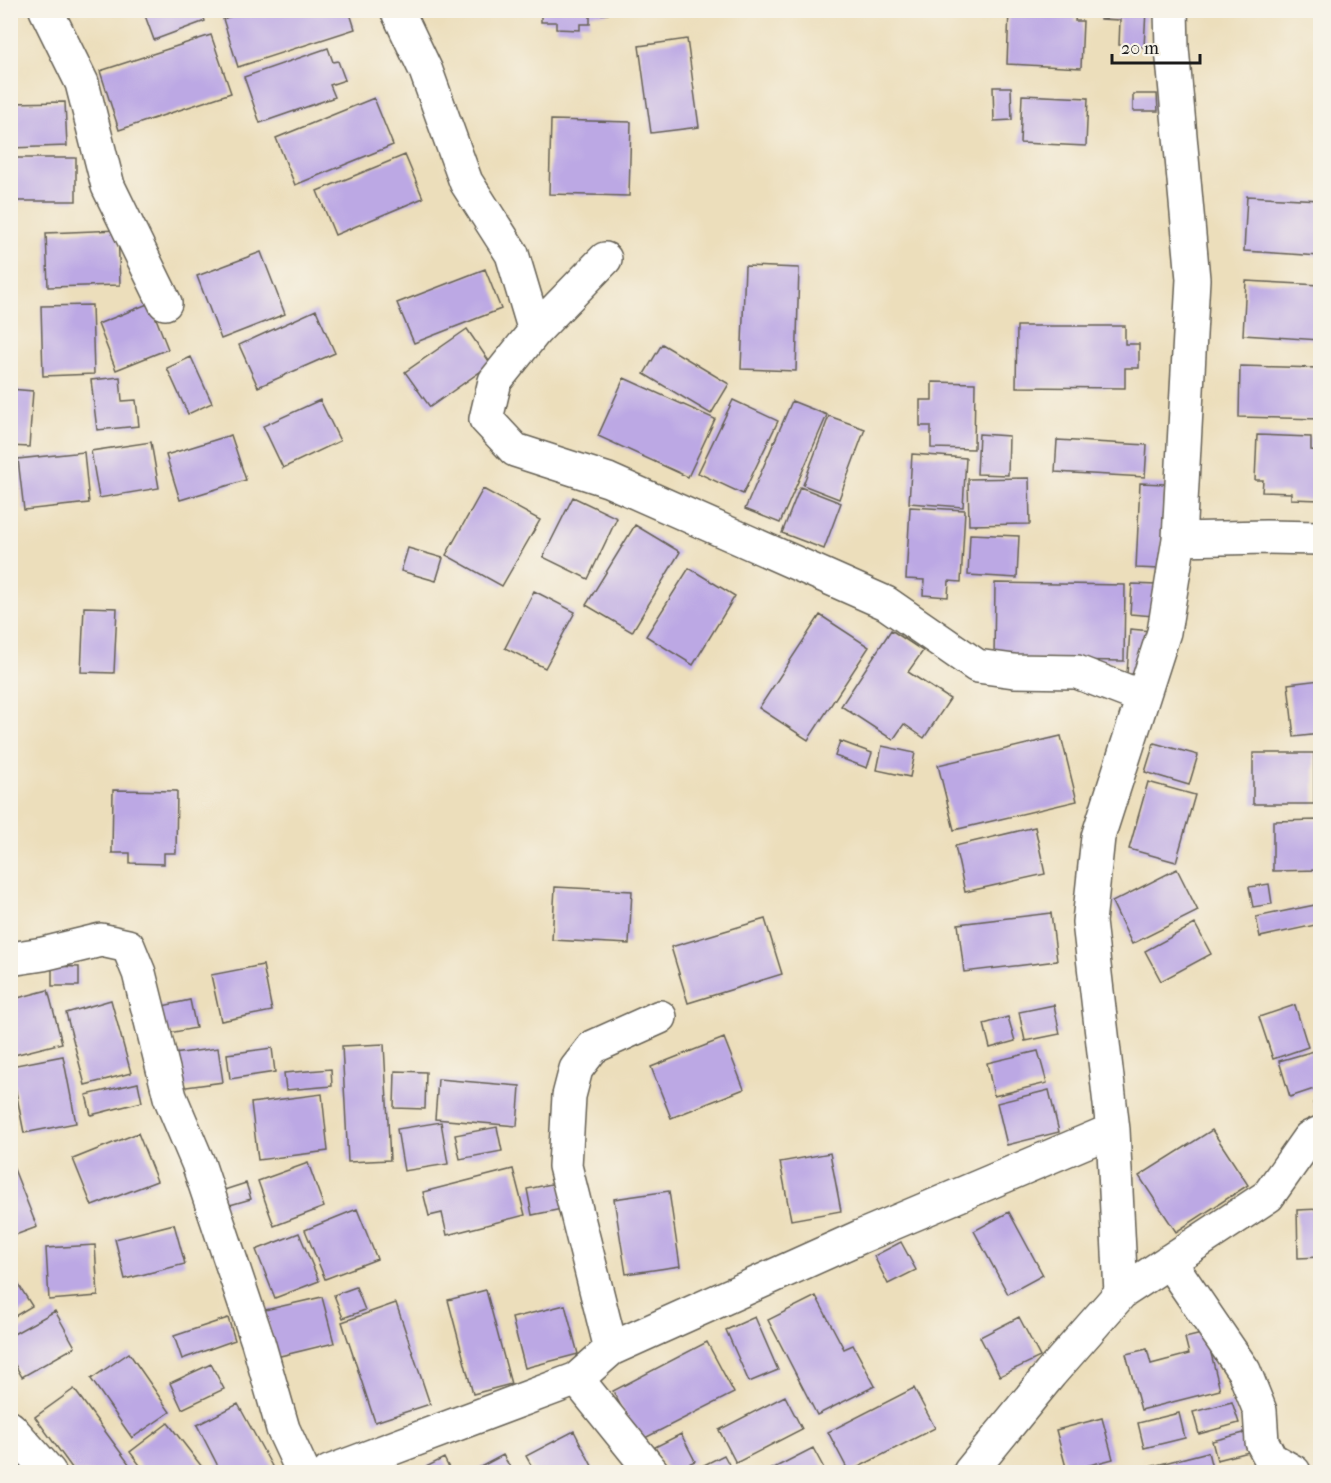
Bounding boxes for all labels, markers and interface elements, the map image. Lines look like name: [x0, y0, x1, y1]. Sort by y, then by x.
scale bar: [1112, 27, 1200, 65]
text: 20 m: [1121, 38, 1159, 59]

